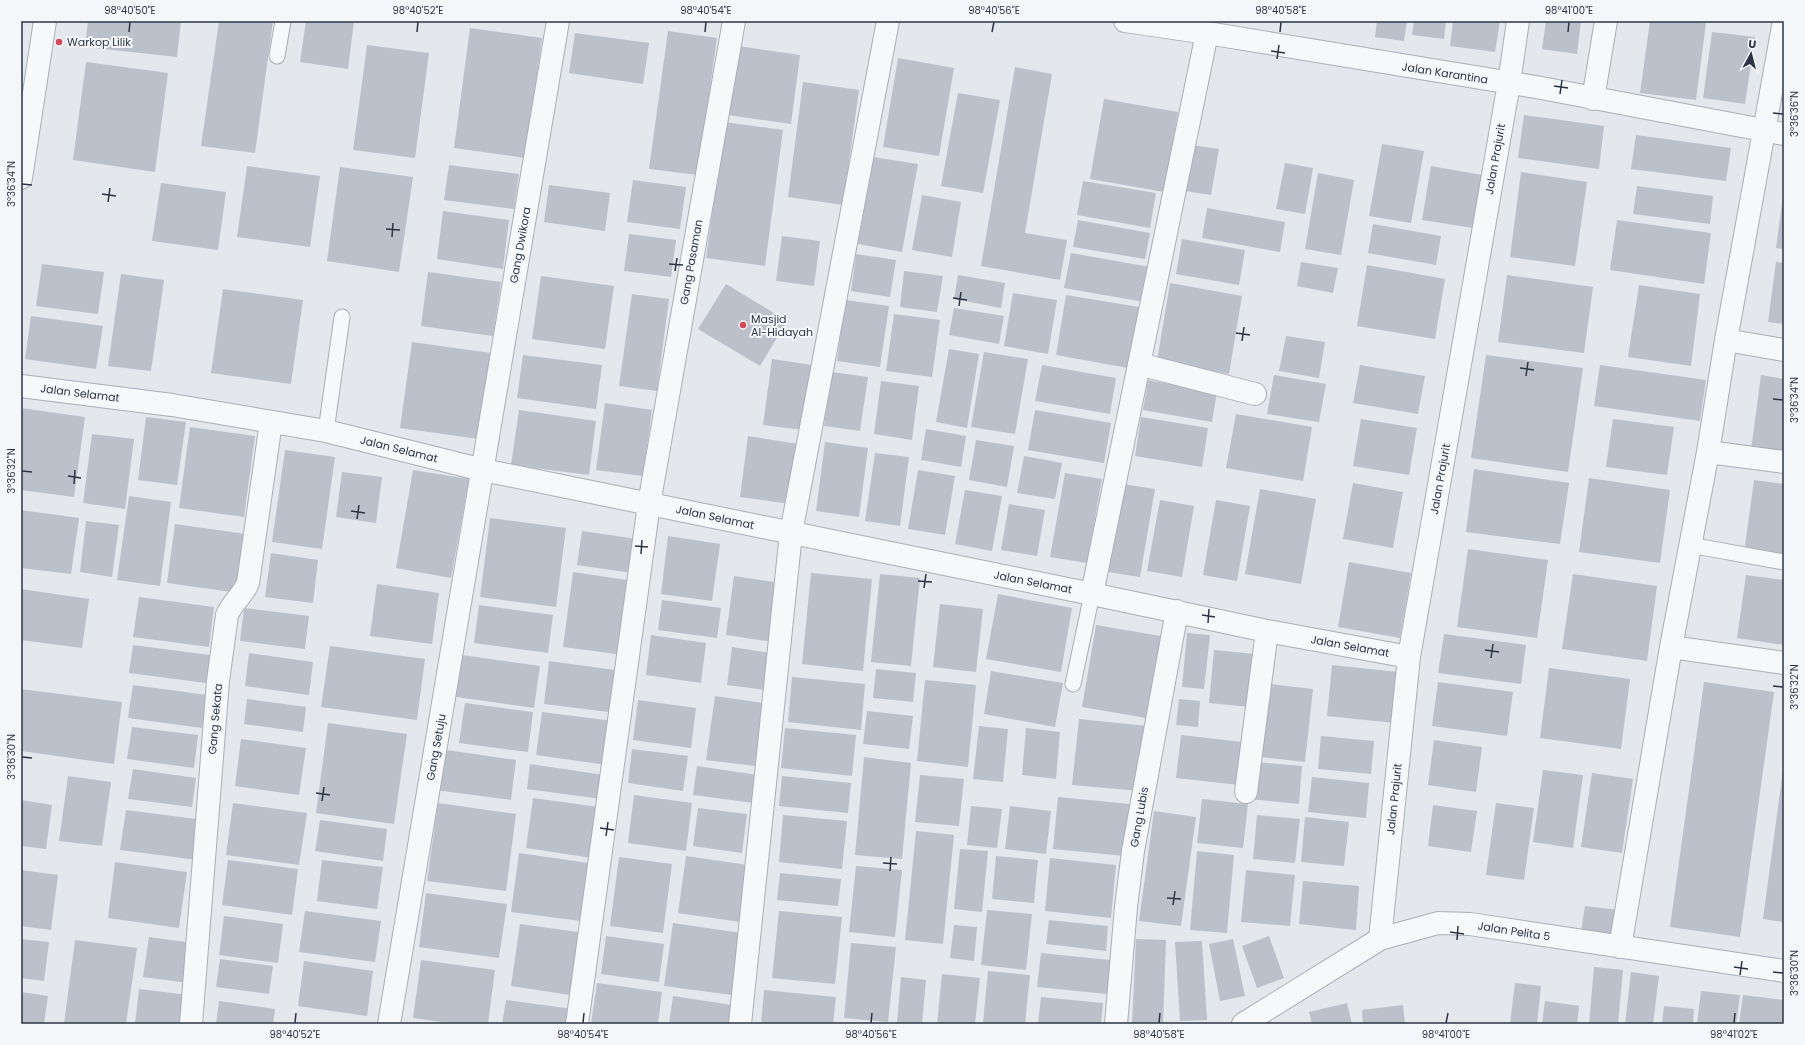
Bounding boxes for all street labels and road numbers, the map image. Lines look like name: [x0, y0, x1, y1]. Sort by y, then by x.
street label: Jalan Karantina: [1401, 58, 1489, 88]
street label: Jalan Prajurit: [1481, 122, 1509, 196]
street label: Gang Dwikora: [505, 206, 535, 284]
street label: Gang Pasaman: [676, 218, 706, 306]
street label: Jalan Selamat: [40, 380, 120, 406]
street label: Jalan Selamat: [358, 432, 440, 466]
street label: Jalan Prajurit: [1426, 442, 1454, 516]
street label: Jalan Selamat: [674, 501, 756, 533]
street label: Jalan Selamat: [992, 567, 1074, 597]
street label: Jalan Selamat: [1309, 631, 1391, 661]
street label: Gang Sekata: [204, 683, 226, 755]
street label: Gang Setuju: [422, 712, 450, 782]
street label: Jalan Prajurit: [1382, 762, 1406, 836]
street label: Gang Lubis: [1126, 785, 1152, 848]
street label: Jalan Pelita 5: [1477, 917, 1552, 945]

